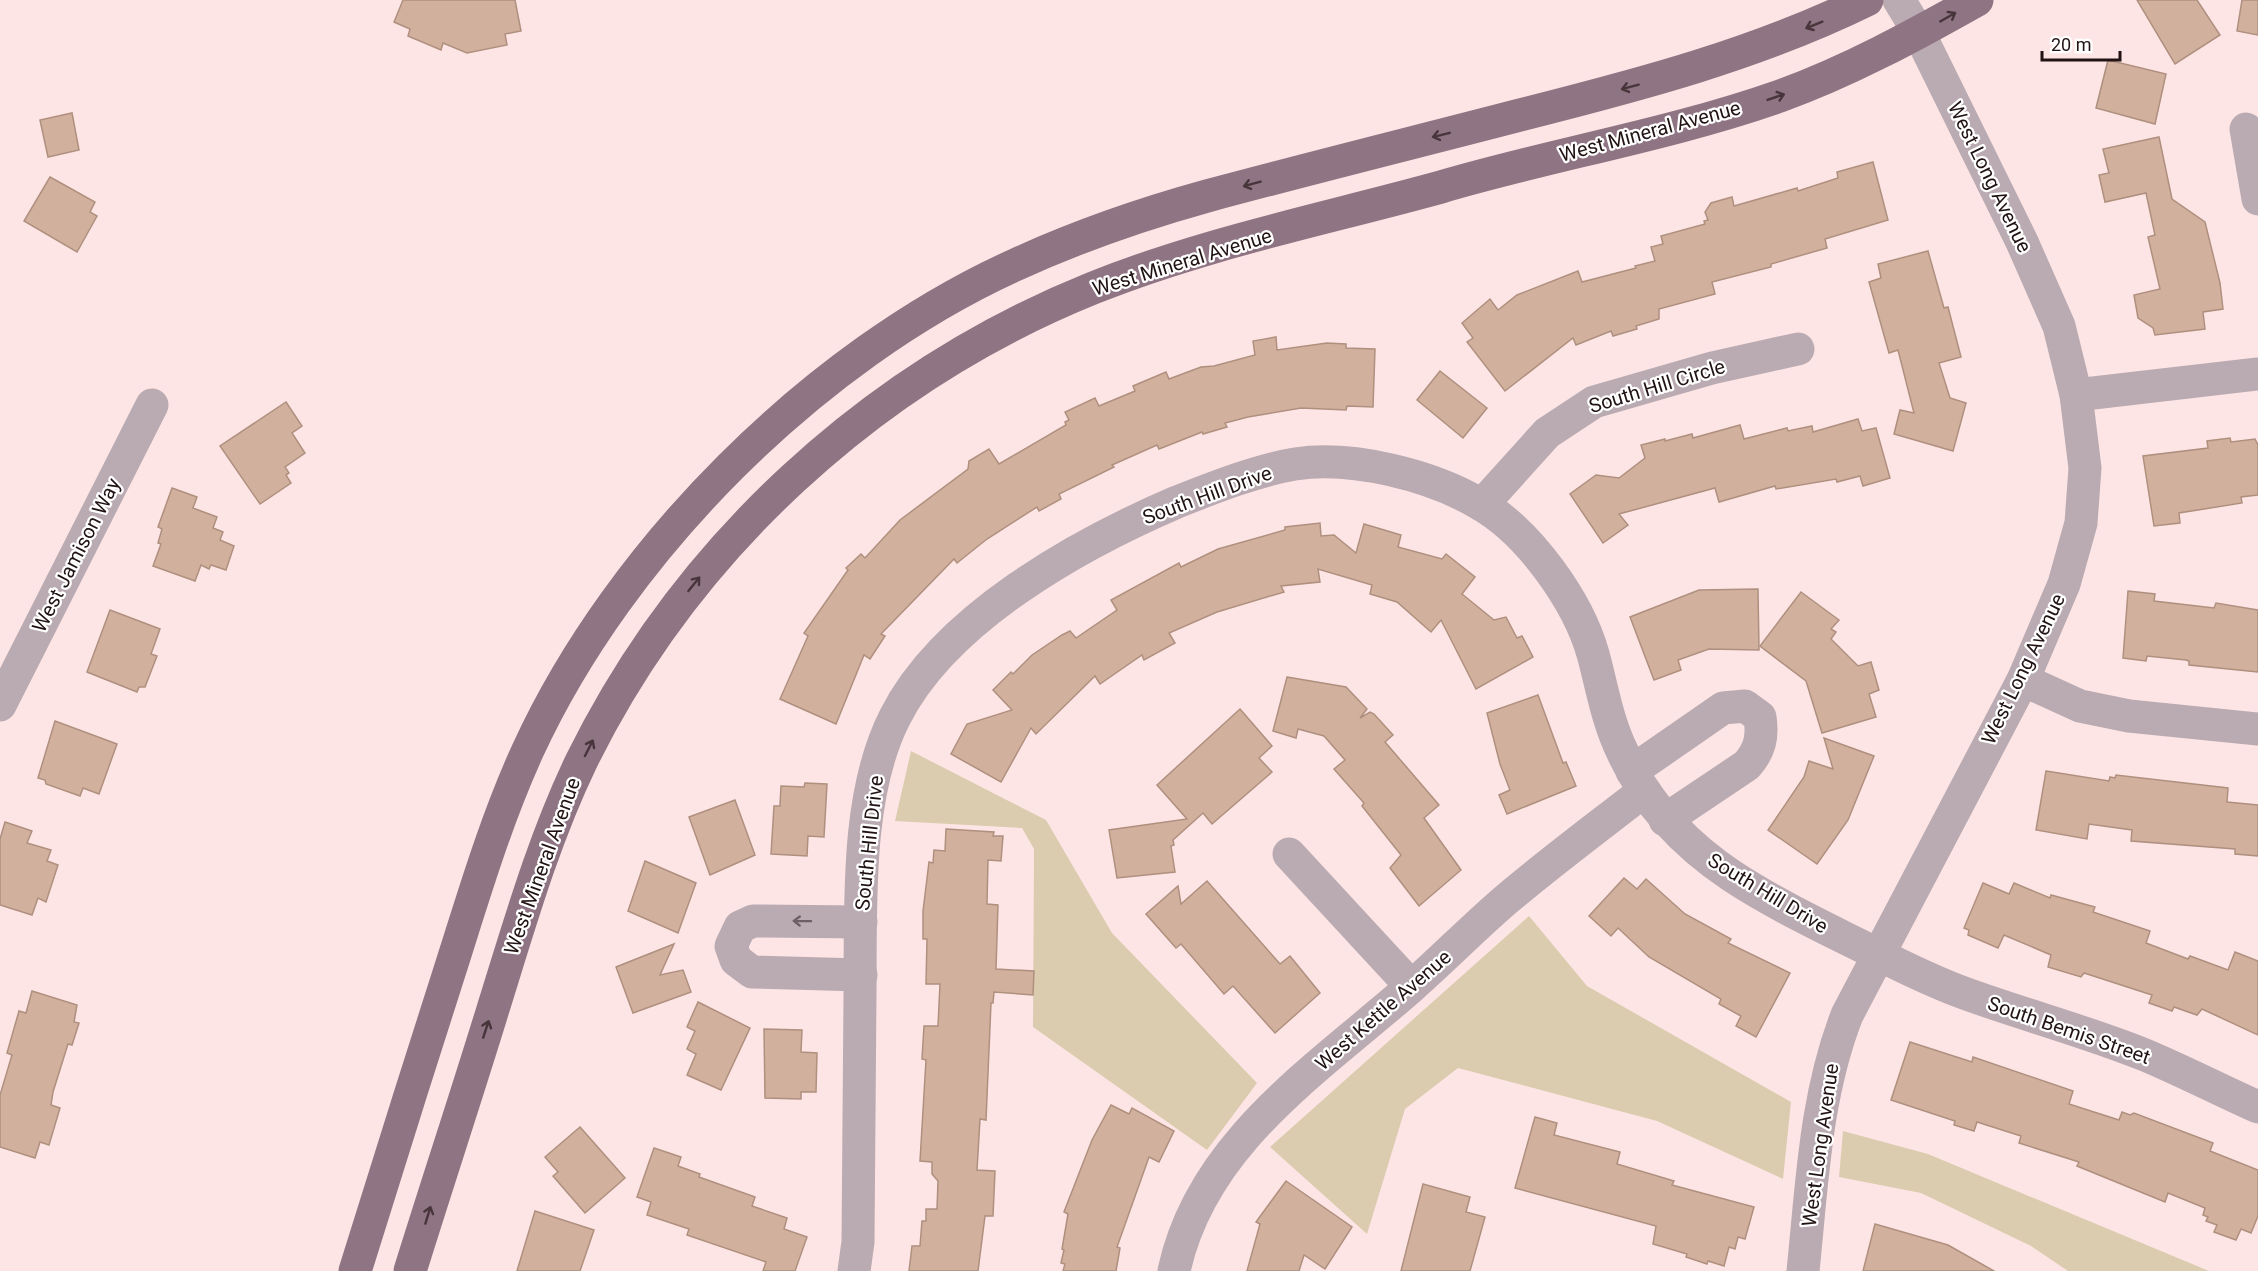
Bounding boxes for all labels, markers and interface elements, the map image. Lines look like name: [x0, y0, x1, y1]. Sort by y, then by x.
one-way arrow: [1939, 10, 1956, 22]
one-way arrow: [1805, 20, 1824, 31]
scale bar: [2042, 24, 2120, 62]
text: 20 m: [2051, 34, 2091, 55]
one-way arrow: [1620, 82, 1639, 93]
one-way arrow: [1766, 90, 1785, 101]
street label: West Mineral Avenue: [1557, 95, 1743, 167]
street label: West Long Avenue: [1943, 98, 2037, 256]
one-way arrow: [1431, 130, 1450, 142]
one-way arrow: [1243, 179, 1262, 190]
street label: West Mineral Avenue: [1089, 223, 1275, 301]
street label: South Hill Circle: [1586, 354, 1728, 418]
street label: South Hill Drive: [1139, 461, 1275, 529]
street label: West Jamison Way: [27, 474, 125, 636]
one-way arrow: [687, 576, 700, 592]
street label: West Long Avenue: [1976, 590, 2070, 748]
one-way arrow: [583, 739, 595, 757]
street label: West Mineral Avenue: [499, 774, 585, 958]
street label: South Hill Drive: [850, 774, 888, 912]
street label: South Hill Drive: [1704, 848, 1832, 938]
one-way arrow: [793, 915, 813, 927]
street label: West Kettle Avenue: [1310, 945, 1456, 1075]
street label: South Bemis Street: [1985, 991, 2153, 1069]
one-way arrow: [482, 1020, 493, 1039]
street label: West Long Avenue: [1797, 1062, 1843, 1228]
one-way arrow: [423, 1206, 434, 1225]

